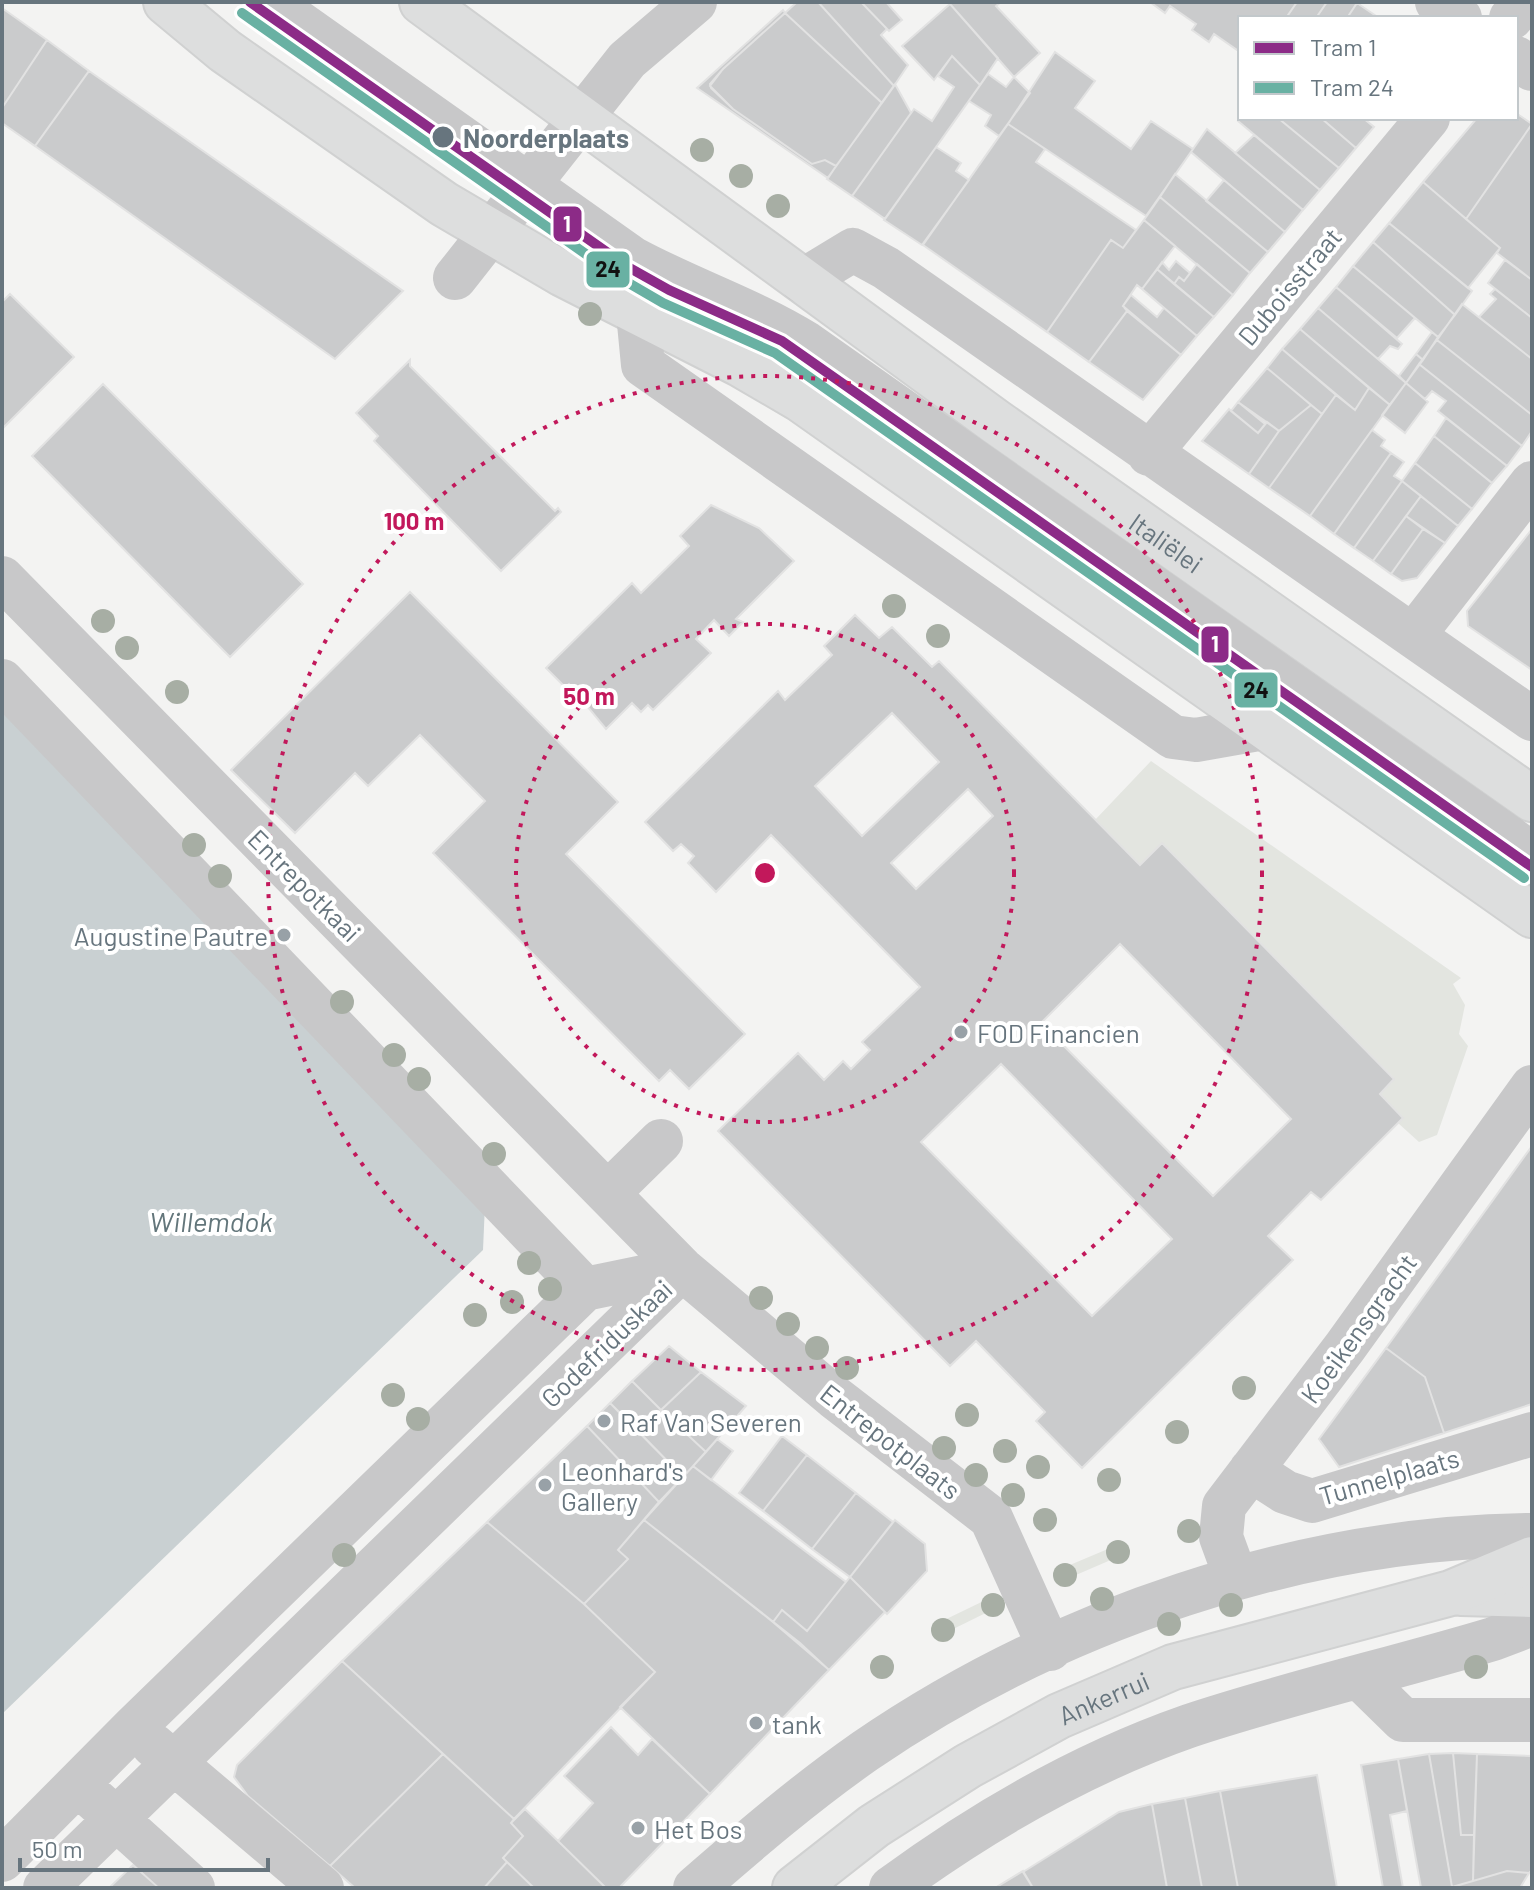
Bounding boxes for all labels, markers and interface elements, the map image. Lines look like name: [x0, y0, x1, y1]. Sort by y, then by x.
legend: [1238, 16, 1518, 120]
text: Tram 1: [1310, 32, 1376, 61]
text: Tram 24: [1310, 72, 1394, 101]
place label: Noorderplaats: [463, 122, 629, 153]
marker: Noorderplaats: [430, 124, 456, 150]
line badge: 1: [552, 205, 583, 243]
text: 1: [563, 210, 571, 236]
street label: Duboisstraat: [1231, 221, 1347, 351]
line badge: 24: [585, 250, 631, 289]
text: 24: [595, 255, 621, 281]
text: 100 m: [384, 506, 444, 535]
street label: Italiëlei: [1124, 506, 1209, 578]
line badge: 1: [1200, 625, 1230, 664]
text: 1: [1211, 630, 1219, 656]
line badge: 24: [1233, 671, 1279, 709]
text: 24: [1243, 676, 1269, 702]
text: 50 m: [563, 681, 615, 710]
street label: Entrepotkaai: [242, 822, 368, 948]
centre of rings: [751, 859, 779, 887]
place label: Augustine Pautre: [74, 920, 268, 951]
marker: Augustine Pautre: [275, 926, 293, 944]
place label: FOD Financien: [977, 1017, 1140, 1048]
marker: FOD Financien: [952, 1023, 970, 1041]
water label: Willemdok: [149, 1204, 273, 1238]
street label: Koeikensgracht: [1294, 1247, 1422, 1409]
street label: Godefriduskaai: [534, 1273, 678, 1413]
street label: Entrepotplaats: [815, 1377, 967, 1505]
place label: Raf Van Severen: [620, 1406, 802, 1437]
marker: Raf Van Severen: [595, 1412, 613, 1430]
street label: Tunnelplaats: [1315, 1441, 1463, 1511]
place label: Leonhard's Gallery: [561, 1455, 684, 1516]
marker: Leonhard's Gallery: [536, 1476, 554, 1494]
street label: Ankerrui: [1053, 1664, 1153, 1730]
place label: tank: [772, 1708, 822, 1739]
marker: tank: [747, 1714, 765, 1732]
place label: Het Bos: [654, 1813, 742, 1844]
marker: Het Bos: [629, 1819, 647, 1837]
scale bar: [20, 1822, 268, 1872]
text: 50 m: [32, 1834, 83, 1863]

